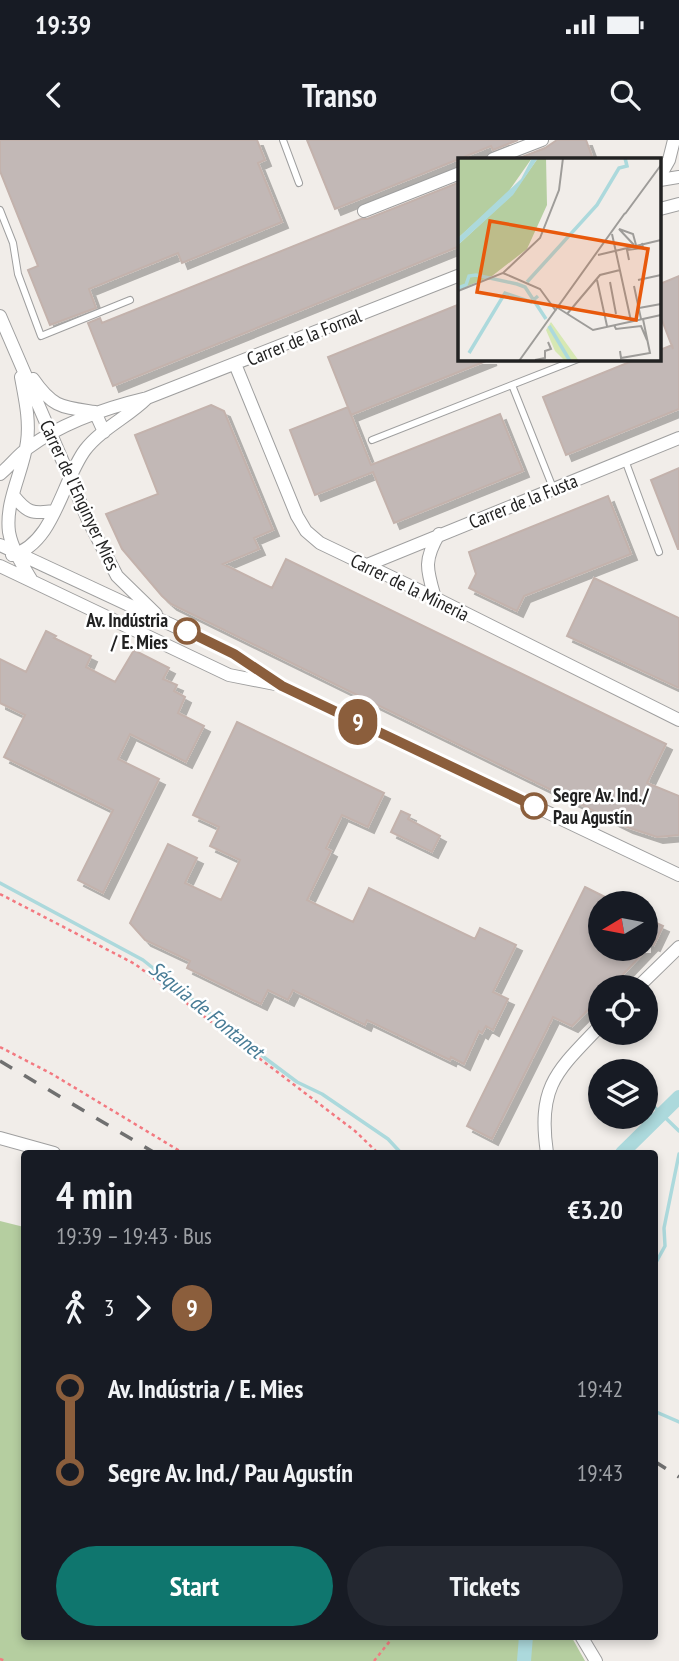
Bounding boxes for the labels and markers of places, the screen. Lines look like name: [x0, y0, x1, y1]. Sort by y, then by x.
place label: Av. Indústria / E. Mies: [85, 608, 168, 654]
marker: Av. Indústria / E. Mies: [174, 618, 200, 644]
place label: Segre Av. Ind./ Pau Agustín: [553, 783, 649, 829]
marker: Segre Av. Ind./ Pau Agustín: [521, 793, 547, 819]

